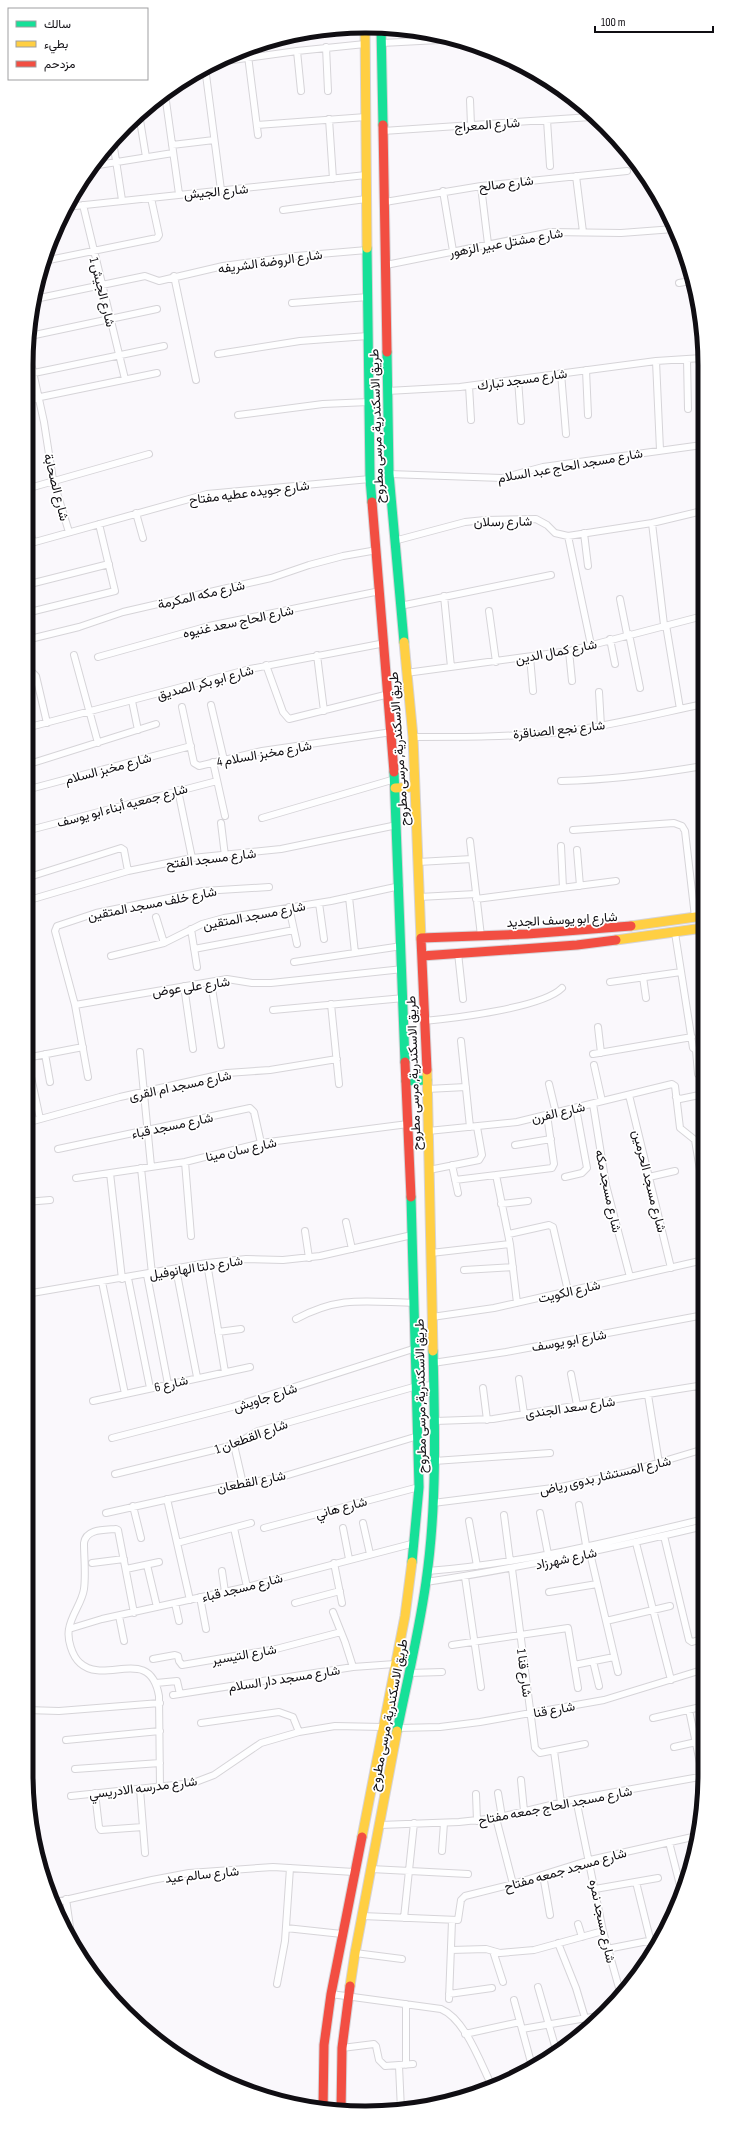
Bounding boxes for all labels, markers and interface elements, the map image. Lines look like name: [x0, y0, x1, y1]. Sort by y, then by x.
legend: [8, 8, 148, 80]
scale bar: [595, 8, 713, 34]
text: 100 m: [601, 15, 626, 30]
text: سالك: [44, 17, 71, 32]
text: بطيء: [44, 37, 68, 54]
text: مزدحم: [44, 57, 75, 72]
street label: شارع المعراج: [454, 115, 520, 136]
street label: شارع صالح: [478, 173, 535, 196]
street label: شارع الجيش: [183, 181, 249, 204]
street label: شارع مشتل عبير الزهور: [447, 225, 565, 262]
street label: شارع الروضة الشريفه: [217, 247, 324, 278]
street label: شارع الجيش 1: [85, 256, 118, 329]
street label: طريق الاسكندرية, مرسى مطروح: [366, 348, 389, 504]
street label: شارع مسجد تبارك: [476, 366, 568, 395]
street label: شارع مسجد الحاج عبد السلام: [496, 445, 644, 488]
street label: شارع الصحابة: [39, 452, 72, 523]
street label: شارع جويده عطيه مفتاح: [188, 478, 310, 509]
street label: شارع رسلان: [474, 513, 532, 532]
street label: شارع مكه المكرمة: [156, 577, 247, 614]
street label: شارع الحاج سعد غنيوه: [181, 602, 295, 643]
street label: شارع كمال الدين: [514, 636, 599, 669]
street label: شارع ابو بكر الصديق: [155, 662, 256, 705]
street label: طريق الاسكندرية, مرسى مطروح: [386, 671, 413, 827]
street label: شارع نجع الصناقرة: [512, 717, 606, 744]
street label: شارع مخبز السلام 4: [215, 738, 313, 771]
street label: شارع مخبز السلام: [63, 750, 154, 789]
street label: شارع جمعيه أبناء ابو يوسف: [55, 781, 190, 832]
street label: شارع مسجد الفتح: [165, 846, 257, 873]
street label: شارع خلف مسجد المتقين: [86, 884, 218, 925]
street label: شارع مسجد المتقين: [202, 898, 307, 935]
street label: شارع ابو يوسف الجديد: [506, 909, 618, 932]
street label: شارع على عوض: [151, 974, 231, 1001]
street label: طريق الاسكندرية, مرسى مطروح: [403, 995, 426, 1151]
street label: شارع مسجد ام القرى: [128, 1067, 233, 1106]
street label: شارع الفرن: [530, 1099, 587, 1128]
street label: شارع مسجد قباء: [130, 1110, 215, 1143]
street label: شارع مسجد الحرمين: [628, 1128, 670, 1234]
street label: شارع سان مينا: [204, 1135, 278, 1166]
street label: شارع مسجد مكه: [590, 1148, 625, 1234]
street label: شارع دلتا الهانوفيل: [148, 1253, 244, 1284]
street label: شارع الكويت: [536, 1277, 602, 1308]
street label: طريق الاسكندرية, مرسى مطروح: [412, 1318, 431, 1473]
street label: شارع ابو يوسف: [530, 1327, 608, 1356]
street label: شارع 6: [153, 1372, 190, 1397]
street label: شارع جاويش: [231, 1380, 300, 1417]
street label: شارع سعد الجندى: [524, 1394, 616, 1423]
street label: شارع القطعان 1: [213, 1416, 290, 1458]
street label: شارع المستشار بدوى رياض: [538, 1453, 673, 1500]
street label: شارع القطعان: [215, 1467, 287, 1497]
street label: شارع هاني: [314, 1493, 369, 1524]
street label: شارع شهرزاد: [534, 1545, 599, 1574]
street label: شارع مسجد قباء: [200, 1570, 285, 1607]
street label: طريق الاسكندرية, مرسى مطروح: [366, 1638, 413, 1793]
street label: شارع التيسير: [210, 1641, 278, 1670]
street label: شارع قنا 1: [512, 1648, 535, 1698]
street label: شارع مسجد دار السلام: [227, 1662, 341, 1697]
street label: شارع قنا: [532, 1698, 576, 1722]
street label: شارع مدرسه الادريسي: [88, 1773, 198, 1805]
street label: شارع مسجد الحاج جمعه مفتاح: [477, 1783, 634, 1830]
street label: شارع مسجد جمعه مفتاح: [502, 1845, 629, 1896]
street label: شارع سالم عيد: [164, 1863, 240, 1888]
street label: شارع مسجد نمره: [584, 1878, 619, 1965]

